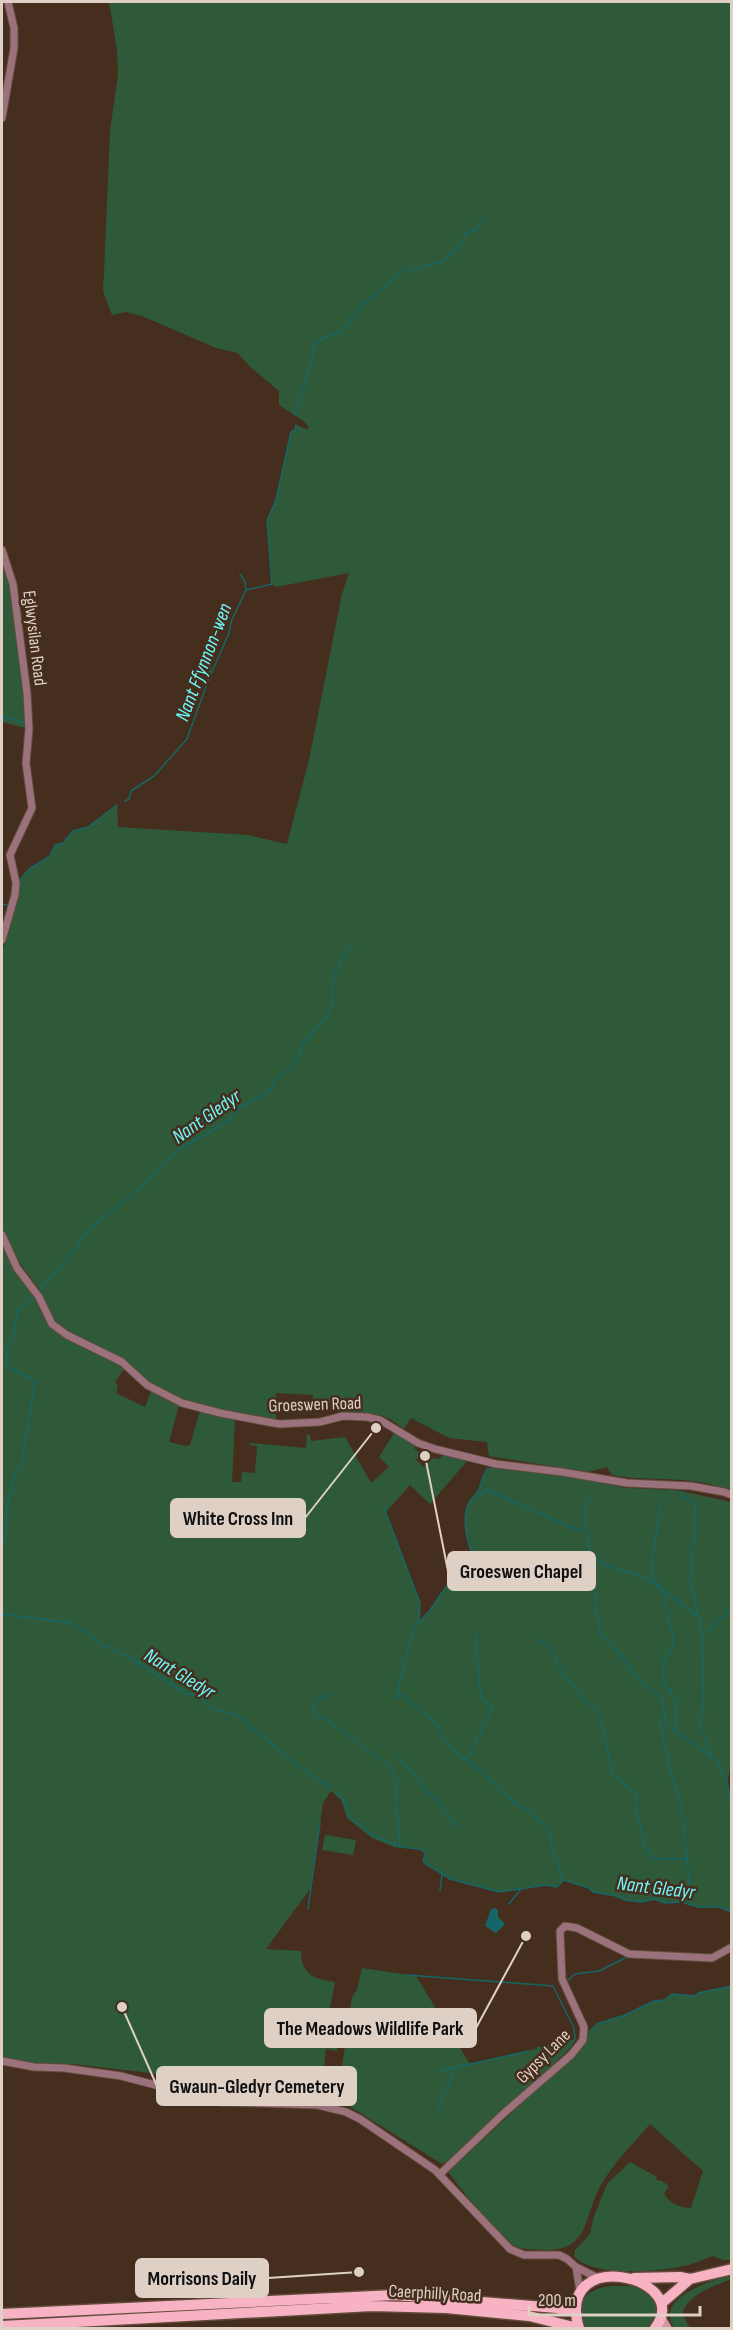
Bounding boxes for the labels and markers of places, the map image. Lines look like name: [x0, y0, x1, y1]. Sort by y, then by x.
callout: White Cross Inn: [171, 1499, 305, 1537]
callout: Groeswen Chapel: [448, 1552, 595, 1590]
callout: The Meadows Wildlife Park: [265, 2009, 476, 2047]
callout: Gwaun-Gledyr Cemetery: [157, 2067, 356, 2105]
callout: Morrisons Daily: [136, 2259, 268, 2297]

